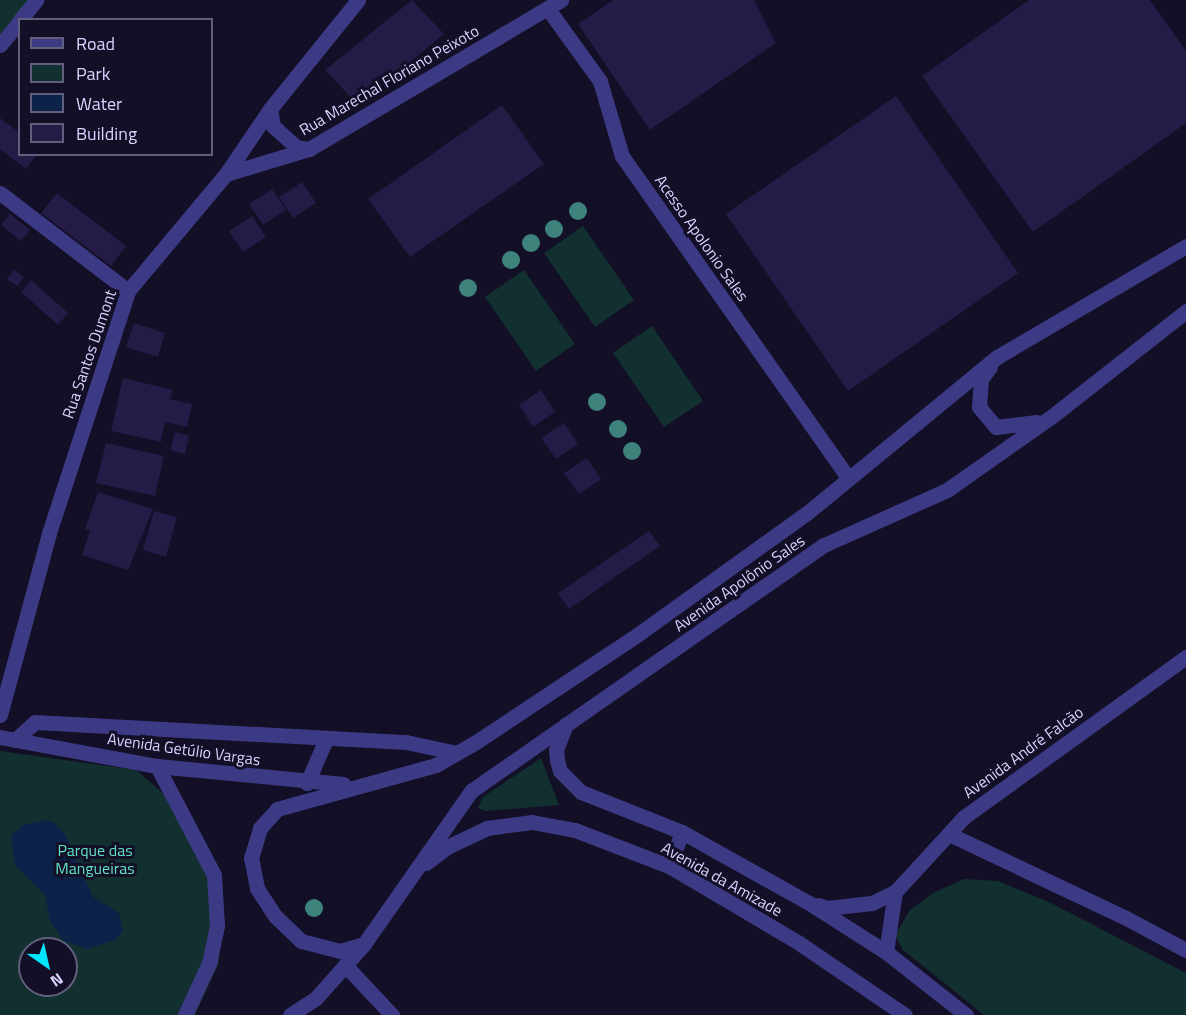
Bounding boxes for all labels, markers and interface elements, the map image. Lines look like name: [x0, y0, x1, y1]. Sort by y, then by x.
legend: [18, 18, 213, 156]
street label: Rua Marechal Floriano Peixoto: [296, 21, 482, 139]
text: Road: [76, 30, 115, 57]
text: Park: [76, 60, 110, 87]
text: Water: [76, 90, 122, 117]
text: Building: [76, 120, 137, 147]
street label: Acesso Apolonio Sales: [651, 171, 753, 305]
street label: Rua Santos Dumont: [58, 287, 120, 421]
street label: Avenida Apolônio Sales: [670, 531, 808, 635]
street label: Avenida André Falcão: [959, 702, 1087, 802]
street label: Avenida Getúlio Vargas: [106, 729, 262, 769]
street label: Avenida da Amizade: [658, 838, 786, 920]
park label: Parque das Mangueiras: [55, 840, 135, 878]
north arrow: [18, 937, 78, 997]
text: N: [46, 967, 68, 993]

